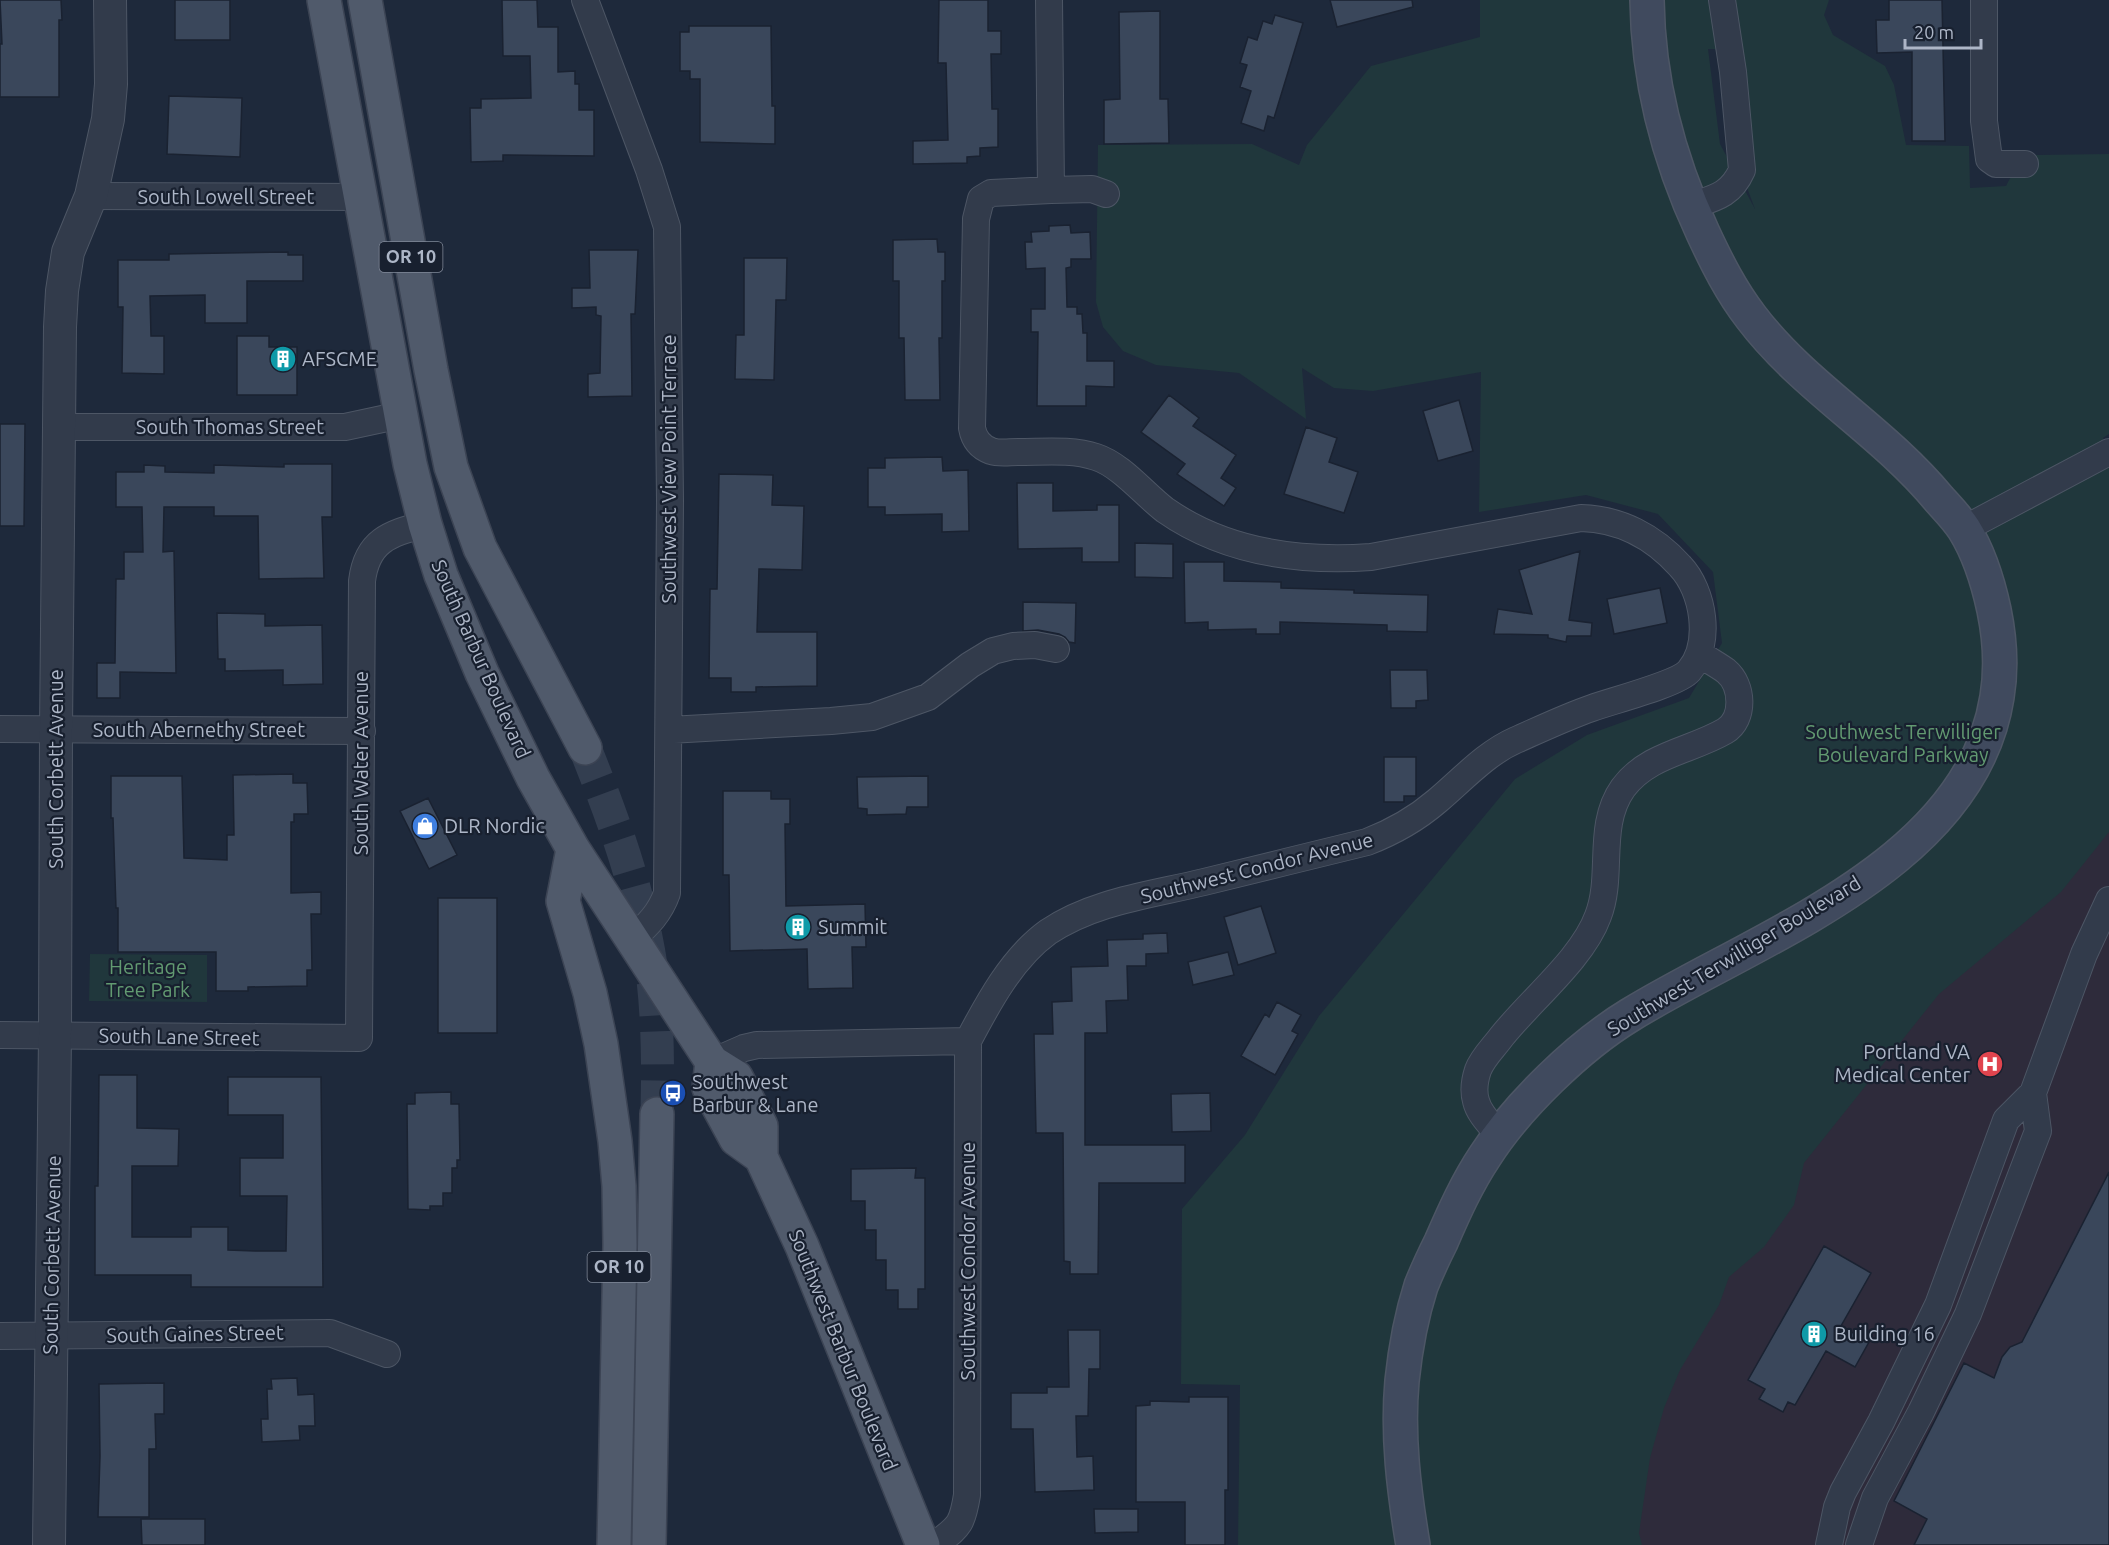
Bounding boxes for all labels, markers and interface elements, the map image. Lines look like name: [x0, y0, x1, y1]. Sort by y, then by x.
scale bar: [1905, 12, 1982, 50]
text: 20 m: [1914, 22, 1954, 42]
street label: South Lowell Street: [138, 185, 315, 208]
road number: OR 10: [380, 242, 442, 272]
street label: Southwest View Point Terrace: [657, 335, 680, 603]
building icon: AFSCME: [268, 344, 298, 374]
place label: AFSCME: [302, 347, 377, 370]
street label: South Thomas Street: [136, 415, 324, 438]
street label: South Barbur Boulevard: [427, 556, 536, 762]
street label: South Corbett Avenue: [44, 669, 67, 869]
street label: South Water Avenue: [349, 671, 372, 855]
street label: South Abernethy Street: [93, 718, 305, 741]
park label: Southwest Terwilliger Boulevard Parkway: [1805, 720, 2001, 766]
shop icon: DLR Nordic: [410, 811, 440, 841]
place label: DLR Nordic: [444, 814, 545, 837]
street label: Southwest Condor Avenue: [1138, 827, 1376, 908]
street label: Southwest Terwilliger Boulevard: [1603, 871, 1865, 1040]
building icon: Summit: [783, 912, 813, 942]
place label: Summit: [818, 915, 887, 938]
park label: Heritage Tree Park: [106, 955, 190, 1001]
street label: South Lane Street: [98, 1024, 260, 1049]
place label: Portland VA Medical Center: [1835, 1040, 1970, 1086]
hospital icon: Portland VA Medical Center: [1975, 1049, 2005, 1079]
place label: Southwest Barbur & Lane: [692, 1070, 818, 1116]
bus stop icon: Southwest Barbur & Lane: [658, 1078, 688, 1108]
street label: Southwest Condor Avenue: [956, 1142, 979, 1380]
street label: South Corbett Avenue: [38, 1155, 65, 1355]
street label: Southwest Barbur Boulevard: [785, 1226, 902, 1474]
road number: OR 10: [588, 1252, 650, 1282]
building icon: Building 16: [1799, 1319, 1829, 1349]
street label: South Gaines Street: [106, 1320, 284, 1347]
place label: Building 16: [1834, 1322, 1935, 1345]

